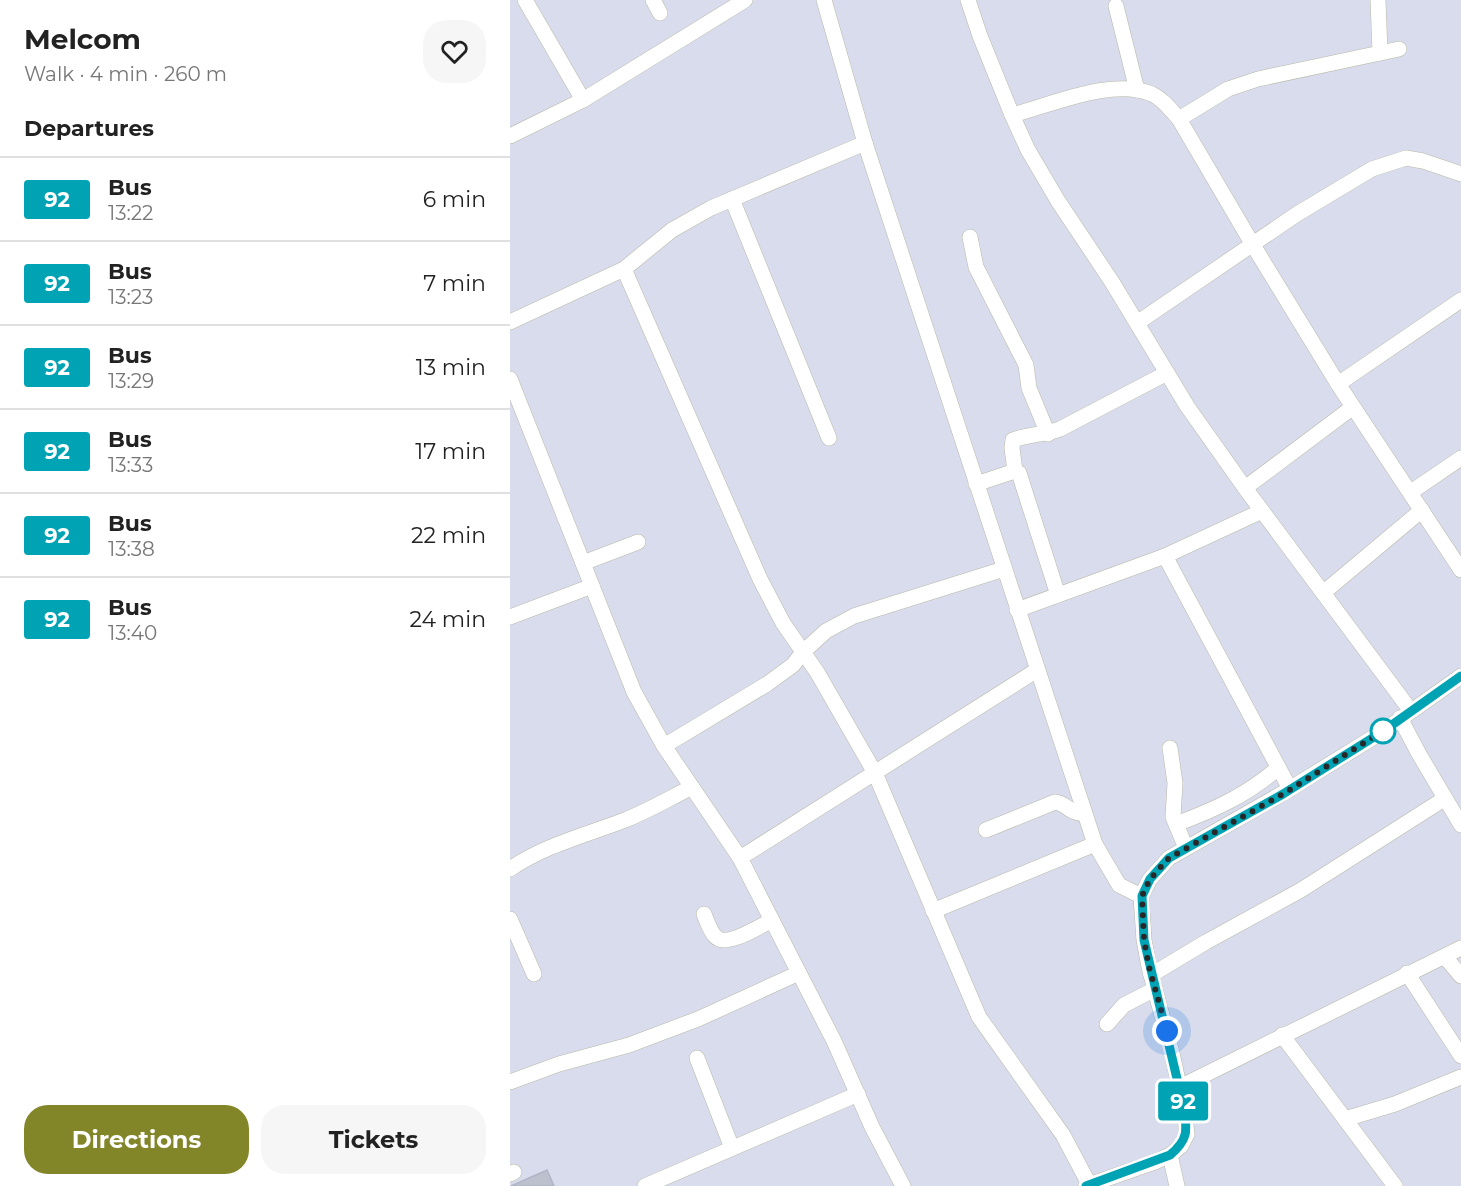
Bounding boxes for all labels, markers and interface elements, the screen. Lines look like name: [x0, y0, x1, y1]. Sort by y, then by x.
button: heart: [423, 20, 486, 83]
text: Melcom: [24, 22, 141, 56]
text: Walk · 4 min · 260 m: [24, 62, 227, 86]
text: Departures: [24, 115, 154, 142]
text: Bus: [108, 174, 152, 201]
text: 6 min: [423, 186, 486, 213]
text: 92: [44, 187, 70, 212]
text: 13:22: [108, 201, 153, 225]
text: Bus: [108, 258, 152, 285]
text: 7 min: [423, 270, 486, 297]
text: 92: [44, 271, 70, 296]
text: 13:23: [108, 285, 153, 309]
text: Bus: [108, 342, 152, 369]
text: 13 min: [416, 354, 486, 381]
text: 92: [44, 355, 70, 380]
text: 13:29: [108, 369, 154, 393]
text: Bus: [108, 426, 152, 453]
text: 17 min: [415, 438, 486, 465]
text: 92: [44, 439, 70, 464]
text: 13:33: [108, 453, 153, 477]
text: Bus: [108, 510, 152, 537]
text: 22 min: [411, 522, 486, 549]
text: 92: [44, 523, 70, 548]
text: 13:38: [108, 537, 155, 561]
text: Bus: [108, 594, 152, 621]
text: 24 min: [410, 606, 486, 633]
text: 92: [44, 607, 70, 632]
text: 13:40: [108, 621, 157, 645]
unlabelled marker: [1370, 718, 1396, 744]
your location: [1152, 1016, 1182, 1046]
line badge: 92: [1156, 1082, 1210, 1120]
text: 92: [1170, 1089, 1196, 1114]
button: Directions: [24, 1105, 249, 1174]
button: Tickets: [261, 1105, 486, 1174]

